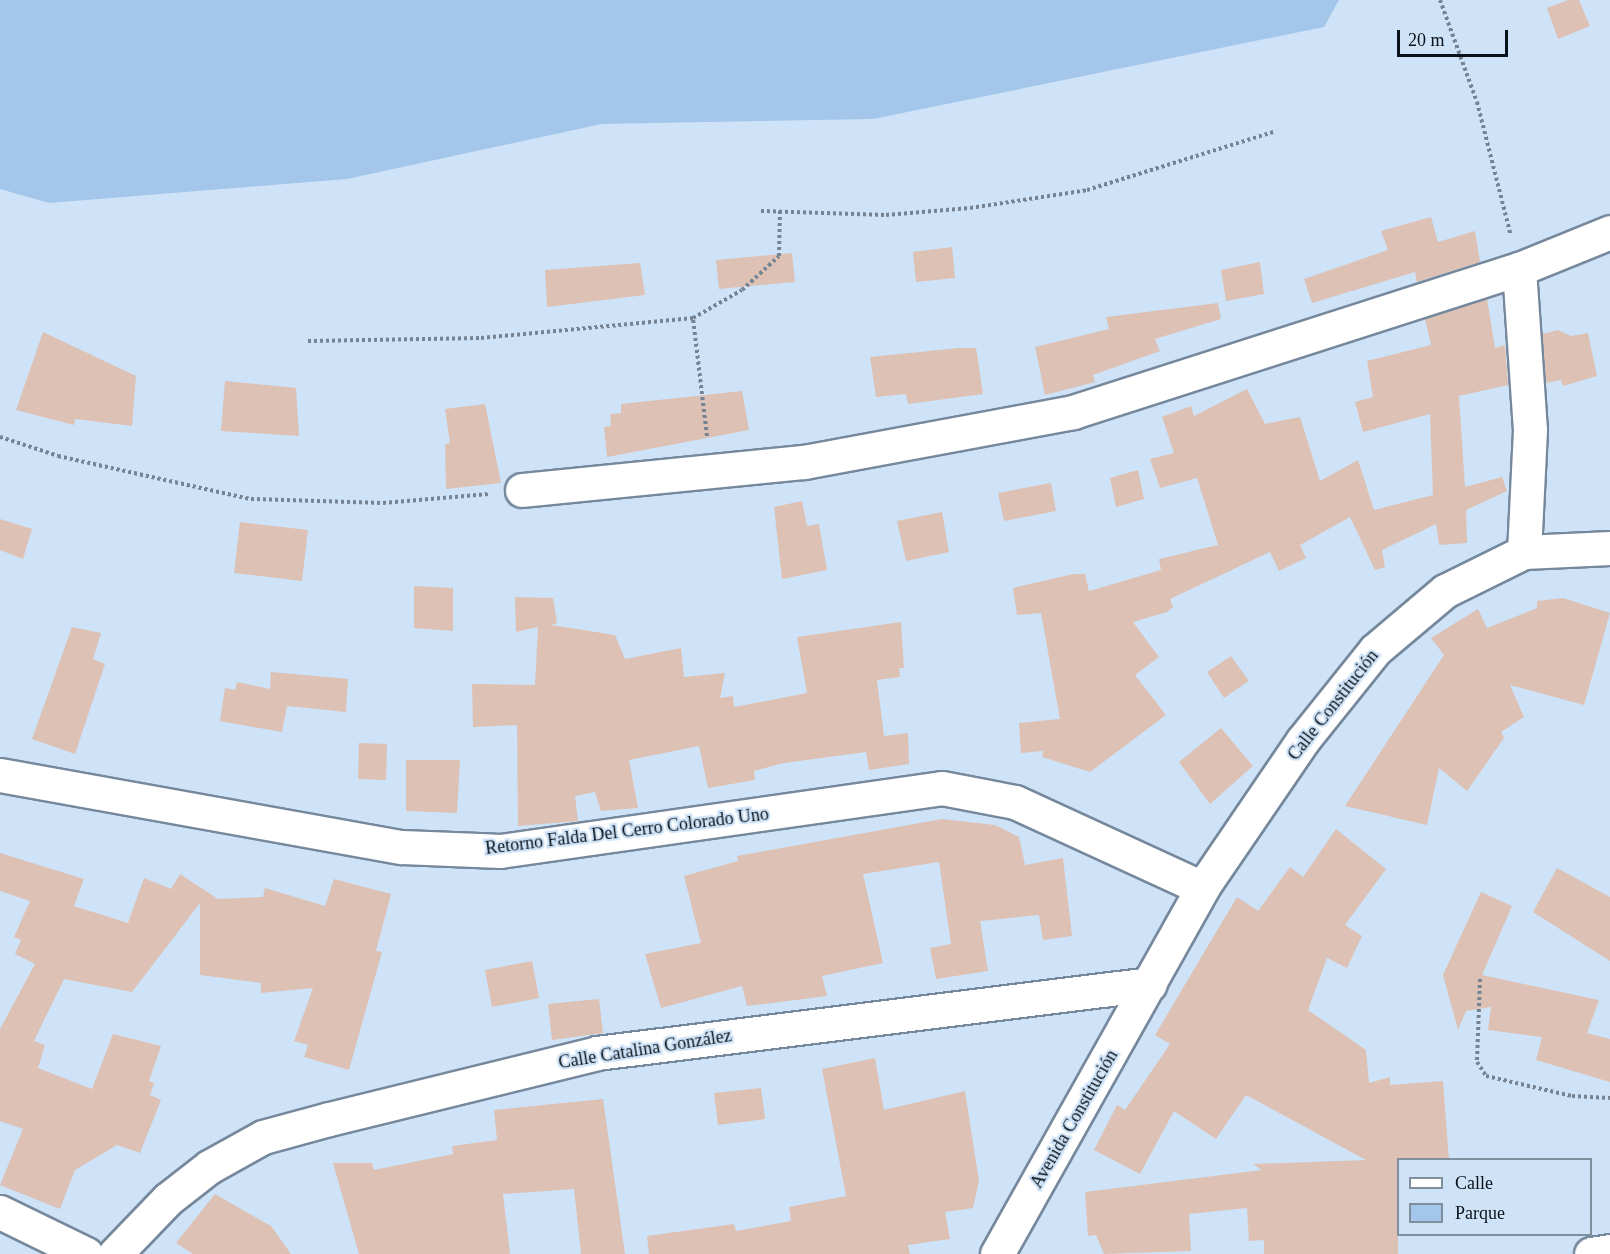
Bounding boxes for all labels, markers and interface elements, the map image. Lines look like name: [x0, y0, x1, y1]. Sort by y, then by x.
scale bar: [1400, 18, 1511, 56]
text: 20 m: [1408, 30, 1445, 50]
street label: Calle Constitución: [1283, 645, 1383, 765]
street label: Retorno Falda Del Cerro Colorado Uno: [484, 803, 770, 859]
street label: Calle Catalina González: [557, 1025, 733, 1073]
street label: Avenida Constitución: [1026, 1046, 1122, 1192]
legend: [1397, 1158, 1592, 1236]
text: Calle: [1455, 1173, 1493, 1193]
text: Parque: [1455, 1203, 1505, 1223]

